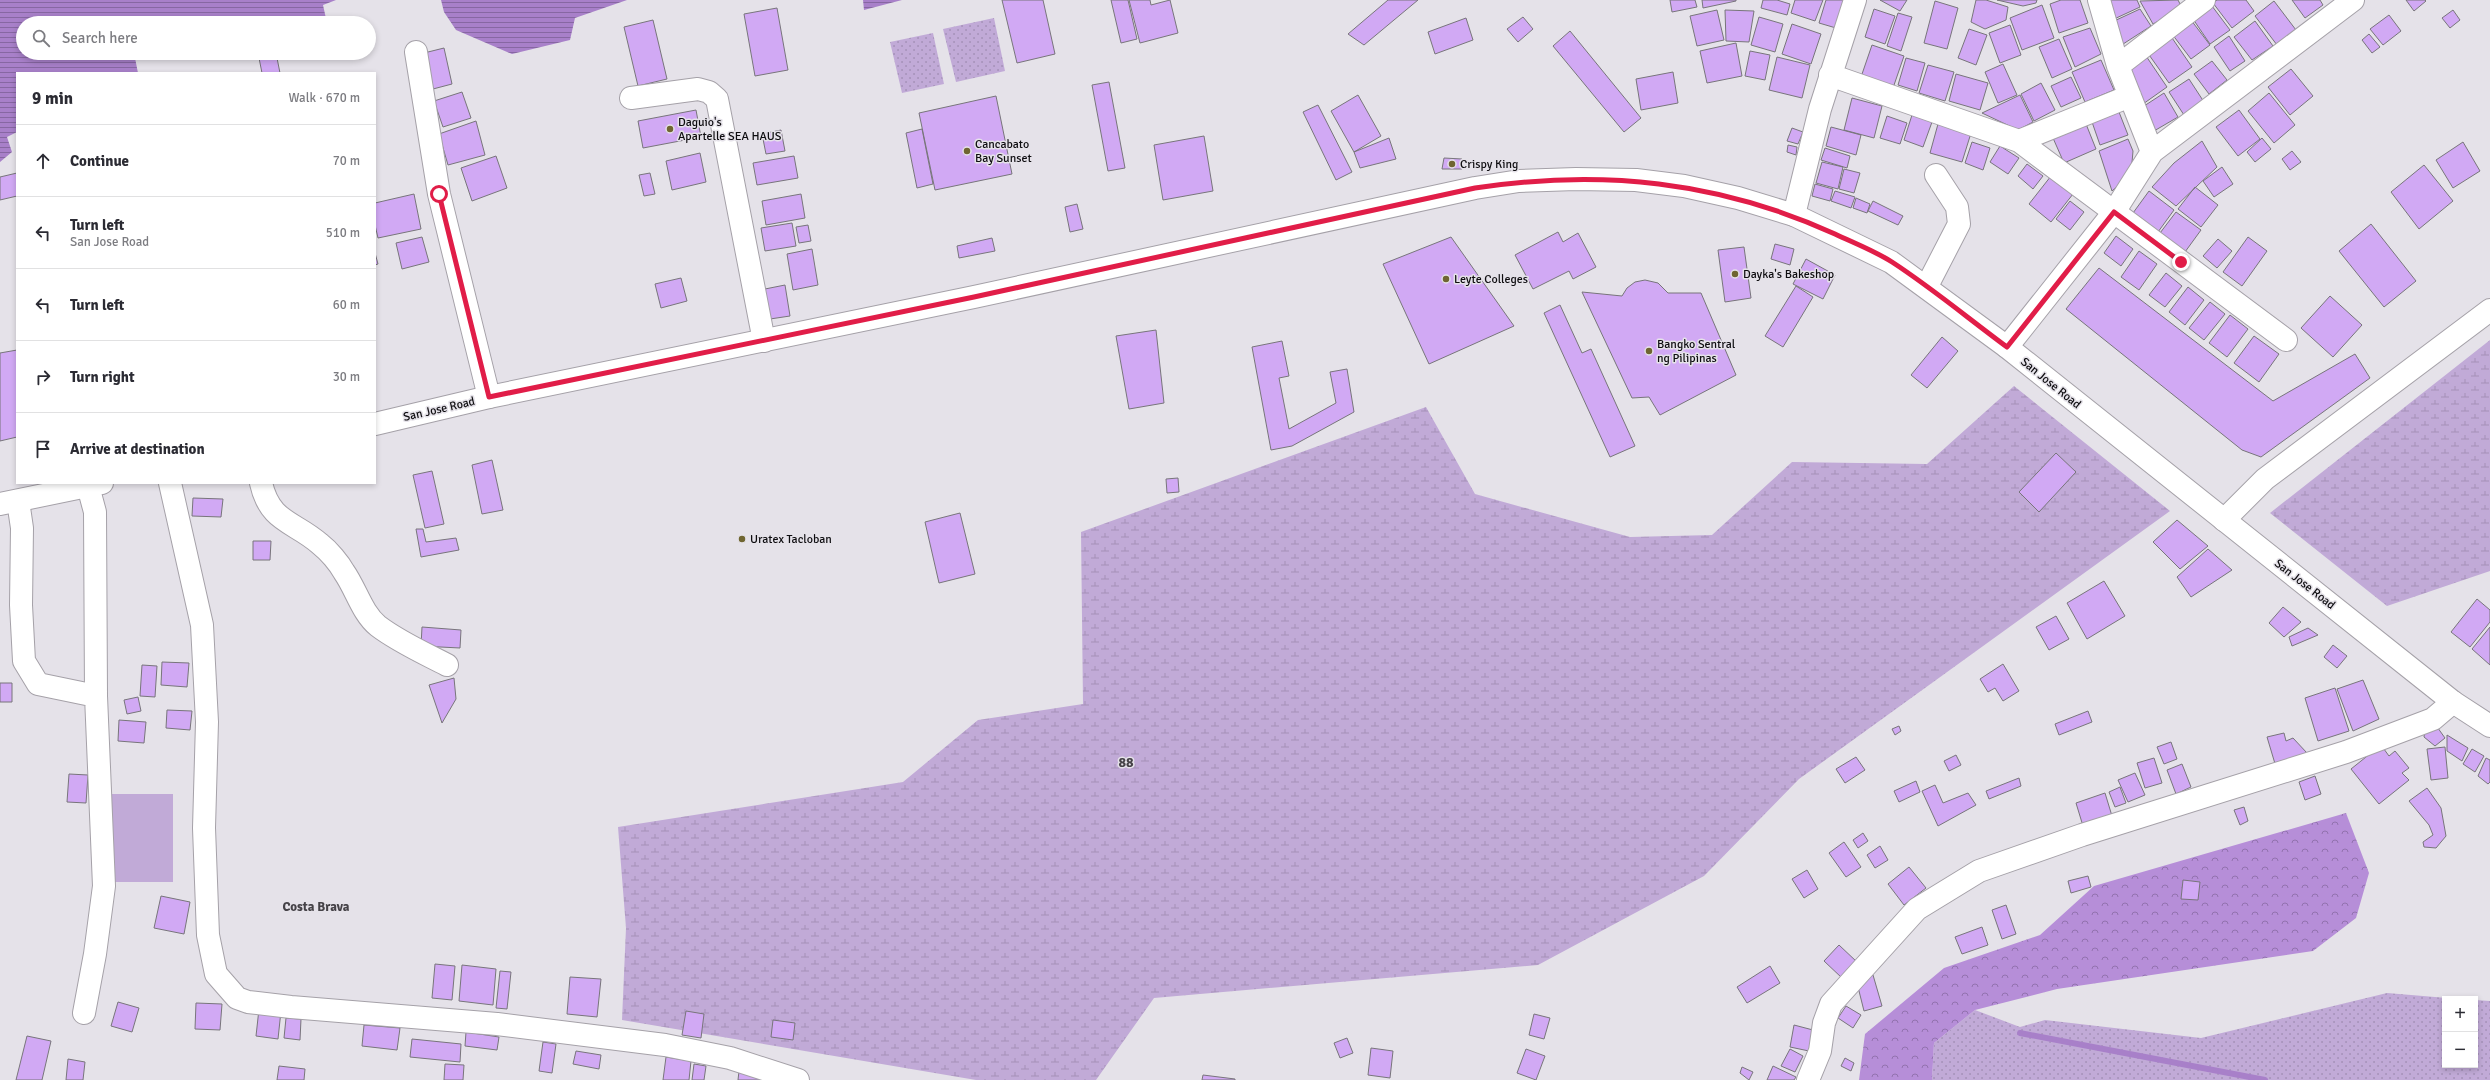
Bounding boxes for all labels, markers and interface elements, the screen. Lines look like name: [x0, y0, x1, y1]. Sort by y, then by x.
search box: [16, 16, 376, 60]
icon: search: [30, 27, 52, 49]
text: Search here: [62, 29, 138, 47]
text: 9 min: [32, 88, 73, 109]
text: Walk · 670 m: [289, 90, 360, 106]
place label: Daguio's Apartelle SEA HAUS: [678, 115, 782, 144]
marker: Daguio's Apartelle SEA HAUS: [665, 124, 675, 134]
place label: Cancabato Bay Sunset: [975, 137, 1032, 166]
marker: Cancabato Bay Sunset: [962, 146, 972, 156]
icon: ahead: [32, 150, 54, 172]
text: Continue: [70, 152, 129, 170]
text: 70 m: [333, 153, 360, 169]
place label: Crispy King: [1460, 157, 1518, 172]
marker: Crispy King: [1447, 159, 1457, 169]
route start: [430, 185, 448, 203]
text: Turn left: [70, 216, 124, 234]
icon: left: [32, 222, 54, 244]
text: 510 m: [326, 225, 360, 241]
text: San Jose Road: [70, 234, 149, 250]
route end: [2172, 253, 2190, 271]
place label: Dayka's Bakeshop: [1743, 267, 1834, 282]
marker: Dayka's Bakeshop: [1730, 269, 1740, 279]
place label: Leyte Colleges: [1454, 272, 1528, 287]
marker: Leyte Colleges: [1441, 274, 1451, 284]
icon: left: [32, 294, 54, 316]
text: Turn left: [70, 296, 124, 314]
text: 60 m: [333, 297, 360, 313]
place label: Bangko Sentral ng Pilipinas: [1657, 337, 1736, 366]
marker: Bangko Sentral ng Pilipinas: [1644, 346, 1654, 356]
street label: San Jose Road: [2018, 355, 2084, 412]
icon: right: [32, 366, 54, 388]
text: Turn right: [70, 368, 135, 386]
text: 30 m: [333, 369, 360, 385]
street label: San Jose Road: [402, 394, 476, 425]
icon: arrive: [32, 438, 54, 460]
text: Arrive at destination: [70, 440, 205, 458]
place label: Uratex Tacloban: [750, 532, 832, 547]
marker: Uratex Tacloban: [737, 534, 747, 544]
street label: San Jose Road: [2271, 556, 2338, 613]
district label: 88: [1118, 754, 1134, 771]
district label: Costa Brava: [282, 899, 350, 915]
map controls: [2442, 996, 2478, 1068]
button: +: [2442, 996, 2478, 1032]
button: −: [2442, 1032, 2478, 1068]

